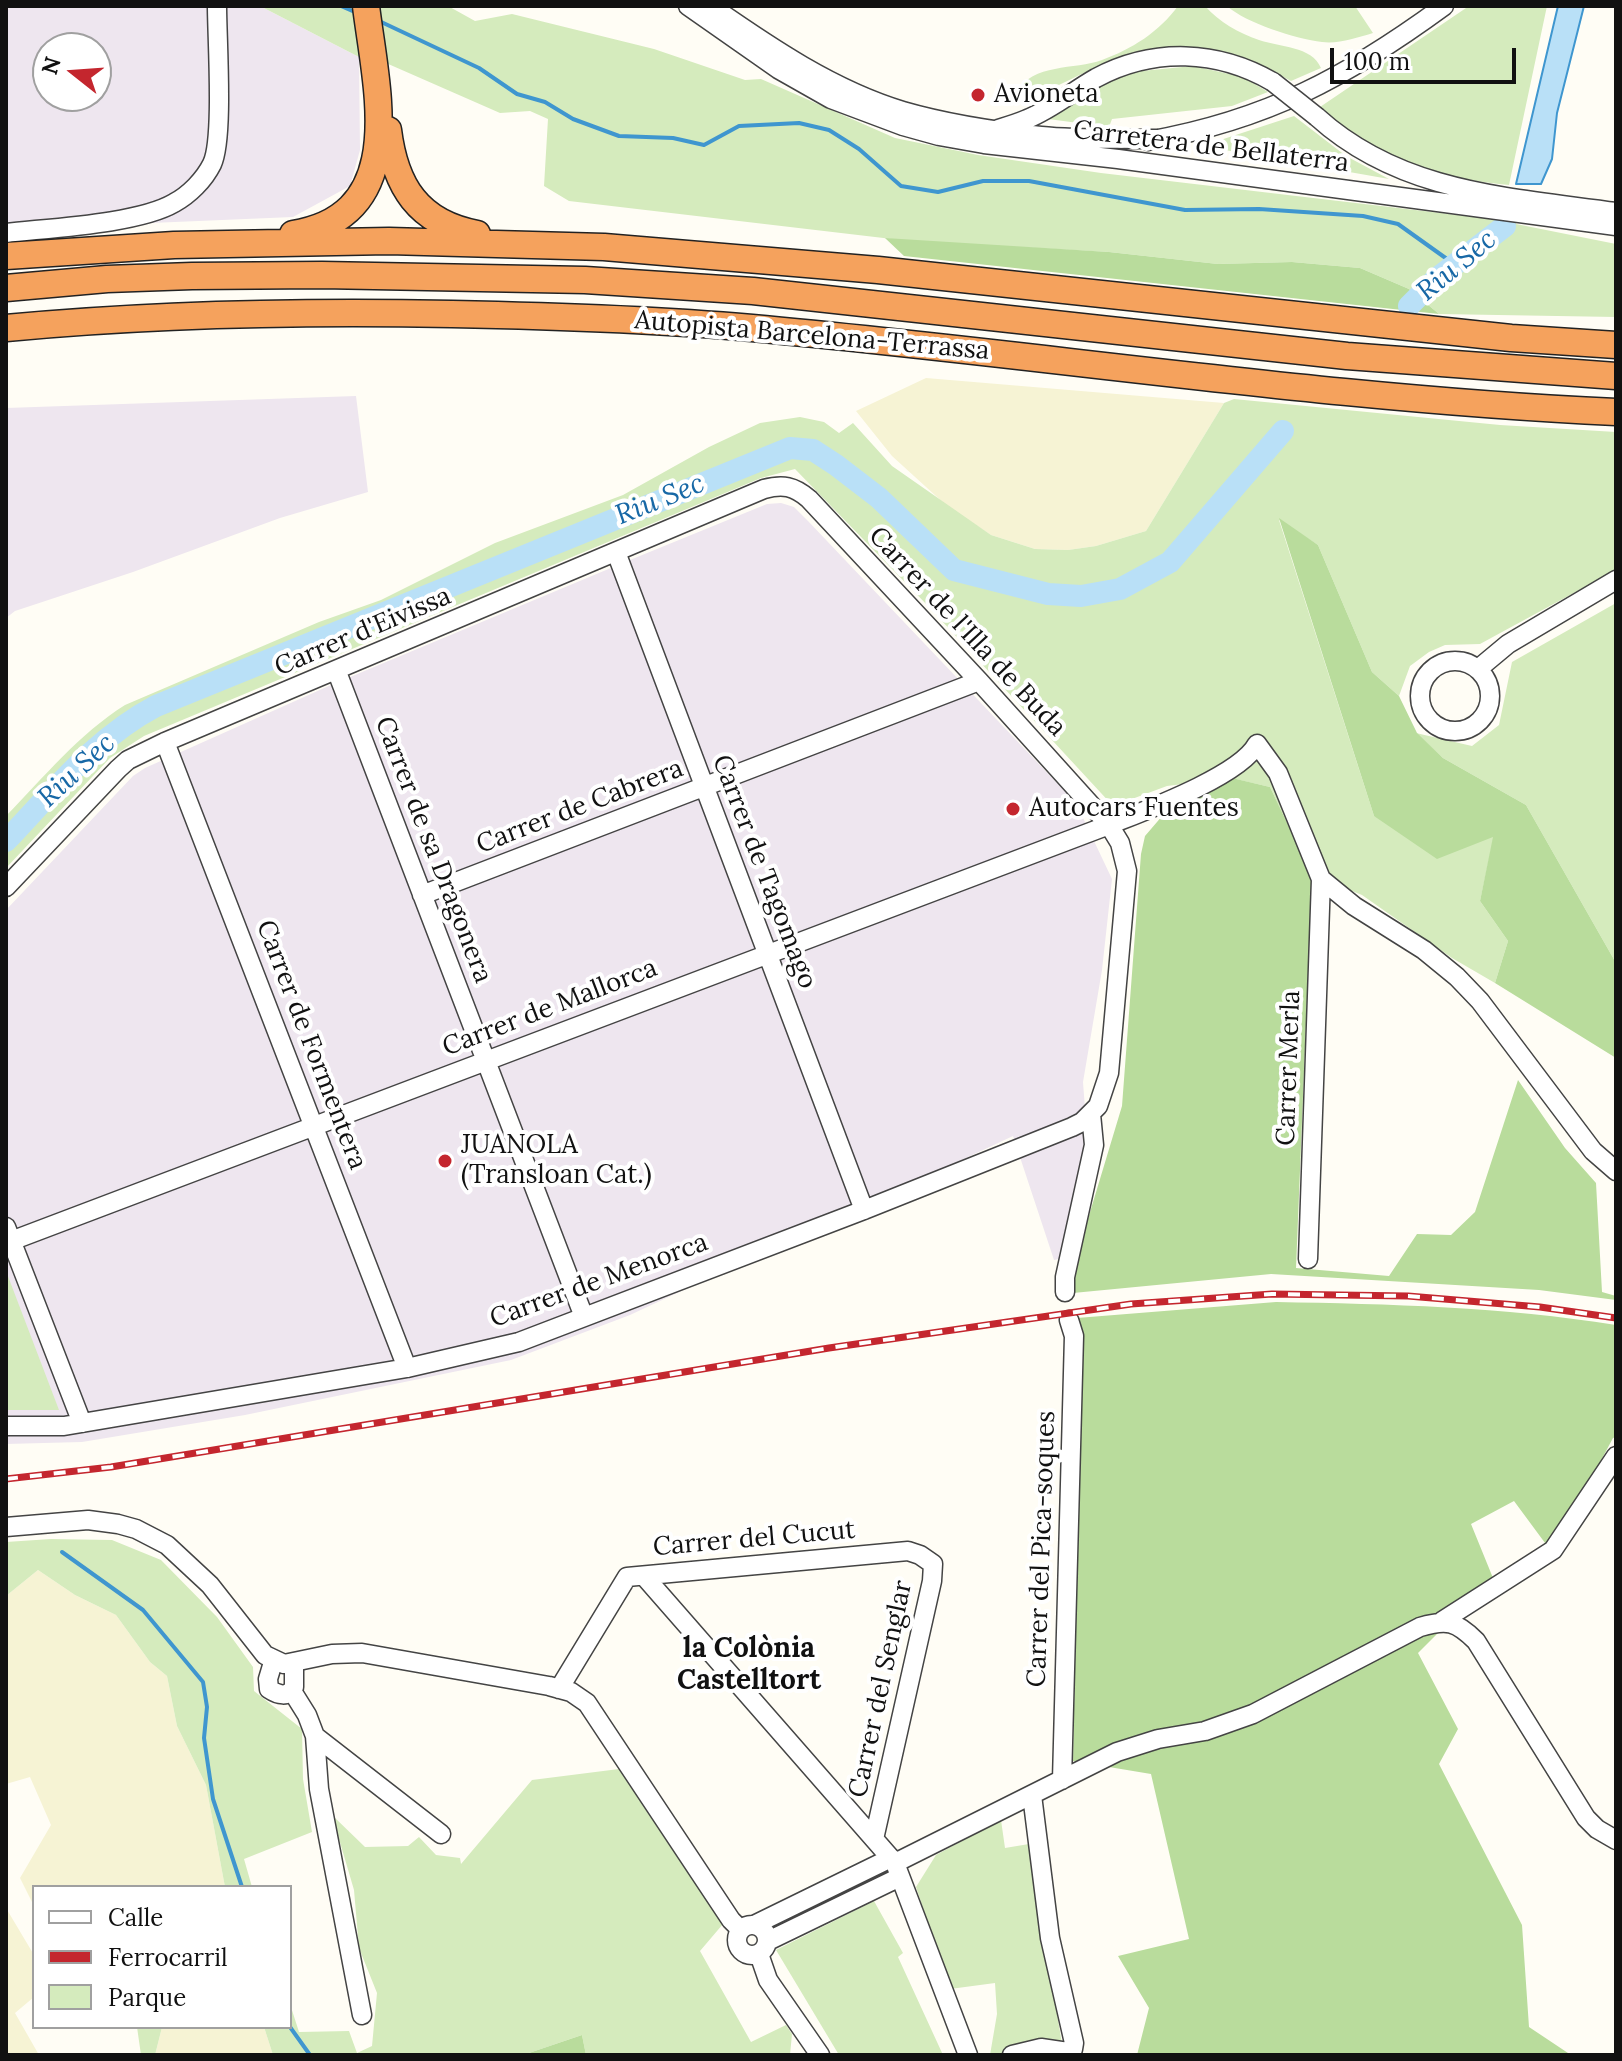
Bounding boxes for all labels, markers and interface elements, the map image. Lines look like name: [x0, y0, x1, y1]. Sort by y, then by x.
north arrow: [32, 32, 112, 112]
scale bar: [1334, 32, 1520, 82]
text: 100 m: [1344, 46, 1410, 77]
text: N: [35, 53, 67, 78]
place label: Avioneta: [994, 79, 1099, 111]
marker: Avioneta: [969, 86, 987, 104]
street label: Carretera de Bellaterra: [1071, 115, 1351, 179]
water label: Riu Sec: [1411, 223, 1503, 309]
street label: Autopista Barcelona-Terrassa: [633, 305, 991, 367]
water label: Riu Sec: [611, 467, 709, 533]
street label: Carrer de l'Illa de Buda: [862, 521, 1072, 743]
street label: Carrer d'Eivissa: [270, 581, 456, 683]
street label: Carrer de sa Dragonera: [368, 713, 498, 987]
water label: Riu Sec: [32, 727, 122, 815]
street label: Carrer de Tagomago: [705, 751, 823, 993]
street label: Carrer de Cabrera: [472, 753, 688, 861]
place label: Autocars Fuentes: [1029, 793, 1239, 825]
marker: Autocars Fuentes: [1004, 800, 1022, 818]
street label: Carrer de Formentera: [249, 916, 373, 1174]
street label: Carrer de Mallorca: [438, 953, 662, 1063]
street label: Carrer Merla: [1271, 990, 1307, 1146]
place label: JUANOLA (Transloan Cat.): [461, 1130, 652, 1192]
marker: JUANOLA (Transloan Cat.): [436, 1152, 454, 1170]
street label: Carrer de Menorca: [486, 1227, 712, 1335]
street label: Carrer del Pica-soques: [1022, 1410, 1062, 1688]
street label: Carrer del Cucut: [652, 1515, 856, 1563]
street label: Carrer del Senglar: [843, 1578, 919, 1800]
district label: la Colònia Castelltort: [677, 1632, 821, 1698]
legend: [32, 1885, 292, 2029]
text: Calle: [108, 1902, 163, 1933]
text: Ferrocarril: [108, 1942, 228, 1973]
text: Parque: [108, 1982, 186, 2013]

